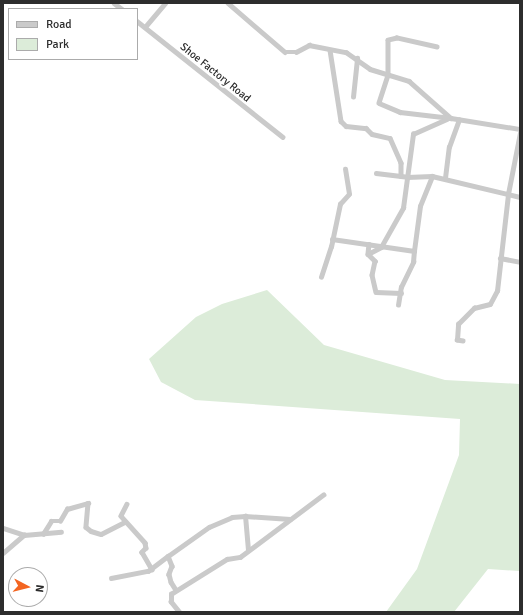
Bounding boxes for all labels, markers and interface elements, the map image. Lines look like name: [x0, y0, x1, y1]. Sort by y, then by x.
legend: [8, 8, 138, 60]
text: Road: [46, 17, 72, 32]
text: Park: [46, 37, 69, 52]
street label: Shoe Factory Road: [177, 41, 253, 105]
north arrow: [8, 567, 48, 607]
text: N: [32, 584, 46, 593]

